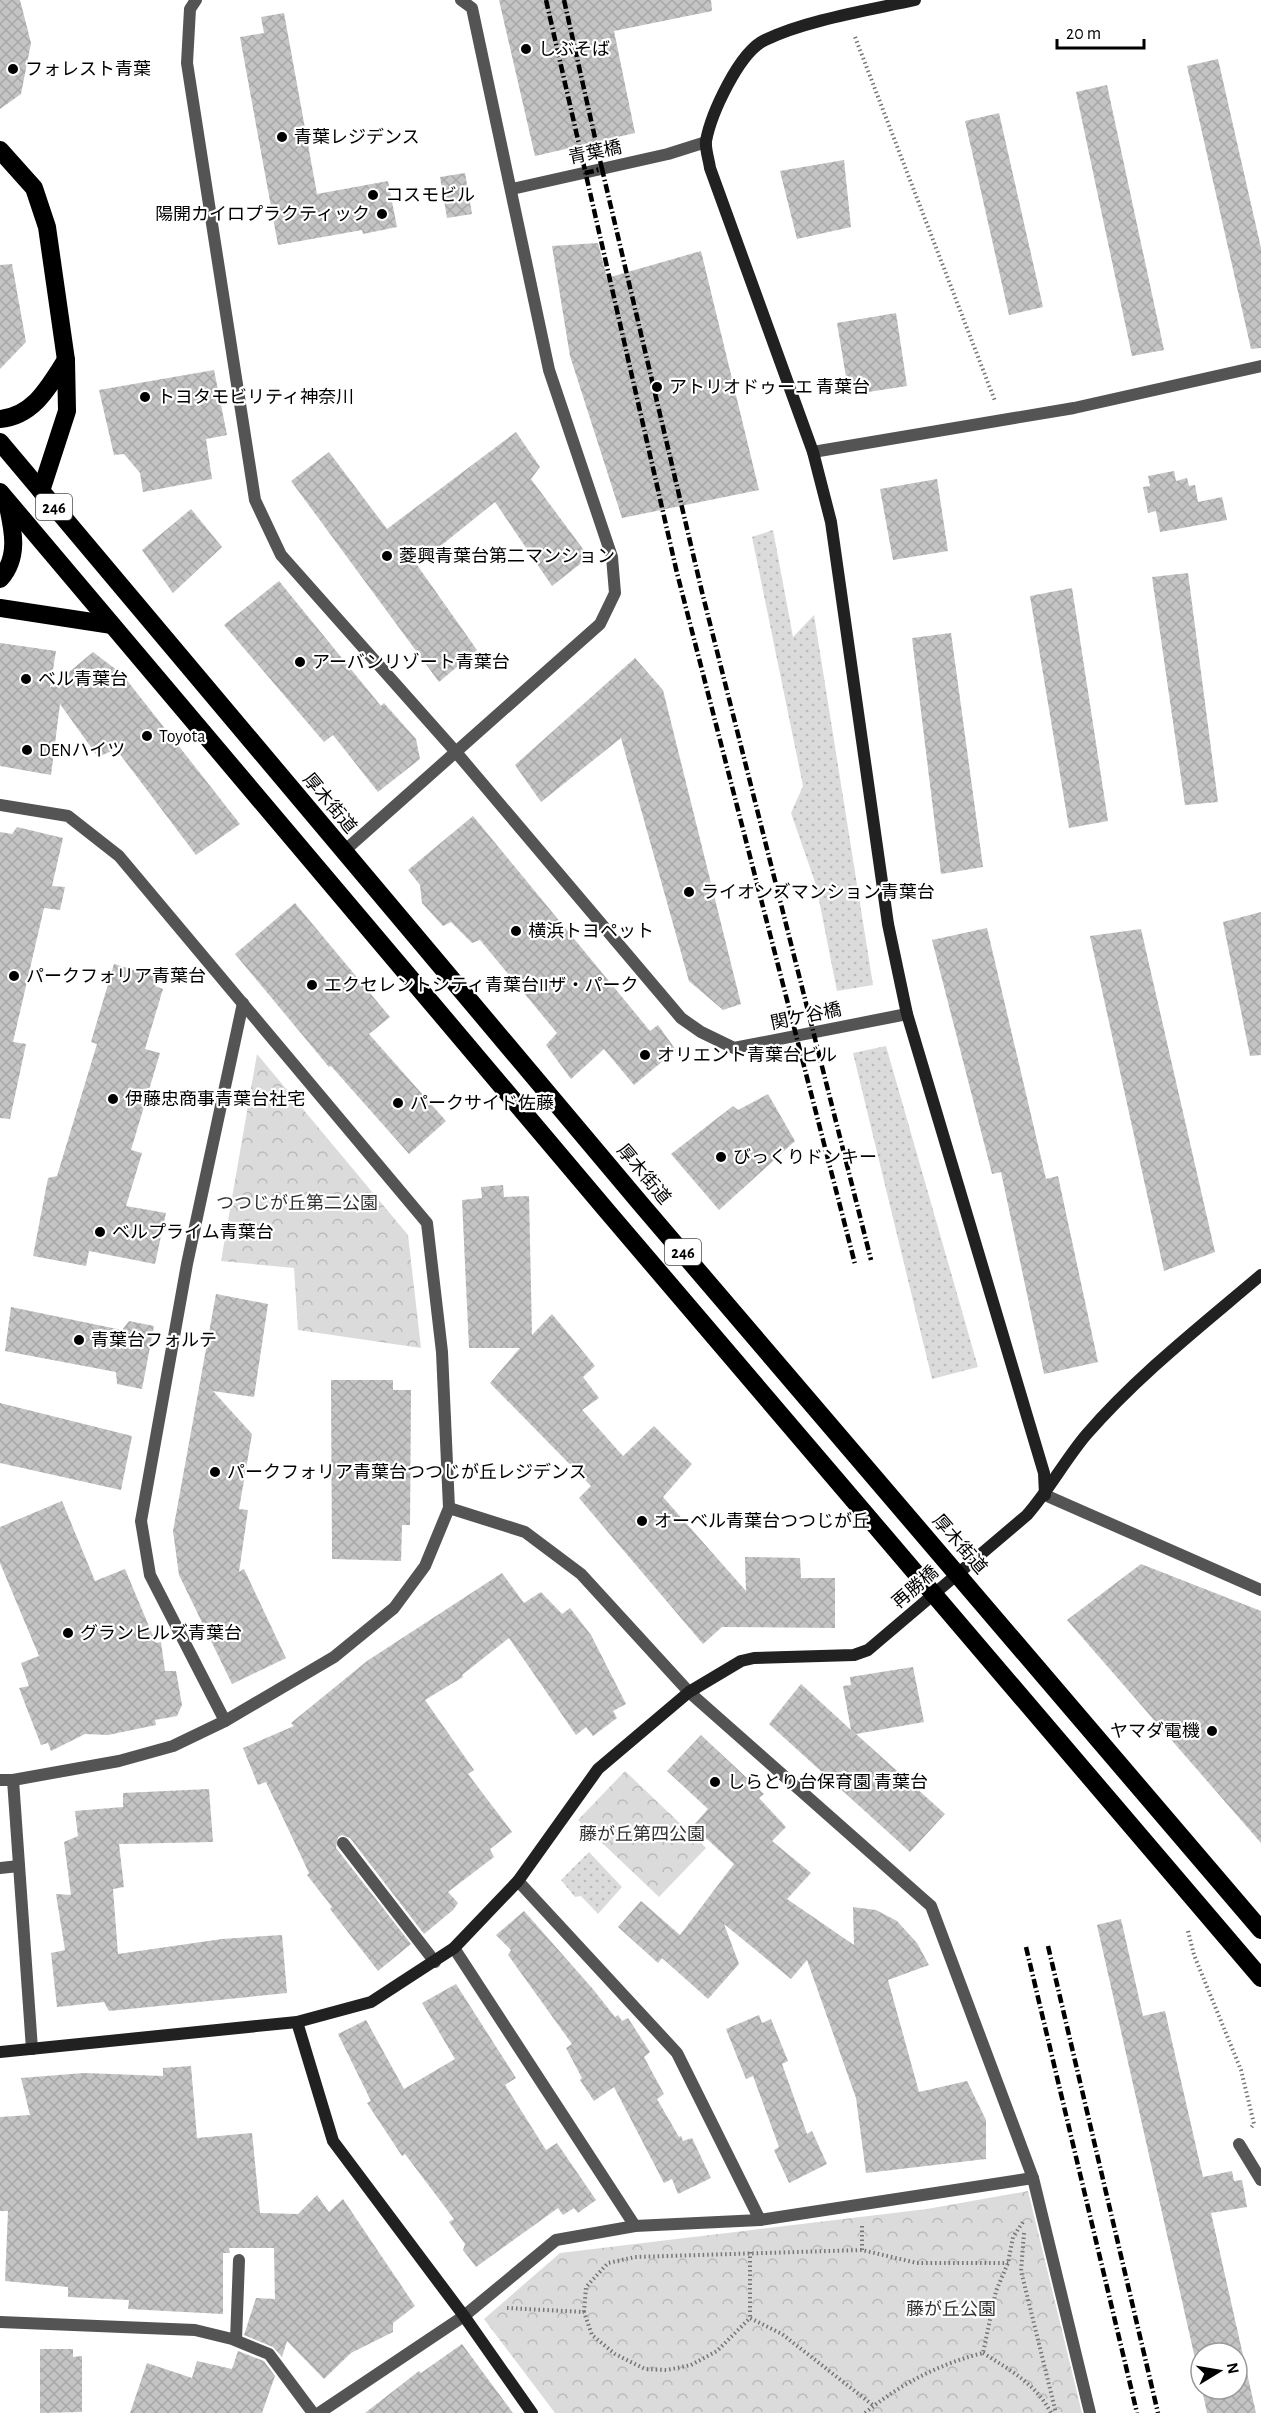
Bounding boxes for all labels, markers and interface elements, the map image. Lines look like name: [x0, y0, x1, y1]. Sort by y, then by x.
scale bar: [1057, 12, 1144, 50]
text: 20 m: [1066, 25, 1101, 43]
place label: しぶそば: [538, 40, 610, 59]
marker: しぶそば: [519, 42, 533, 56]
place label: フォレスト青葉: [25, 60, 151, 79]
marker: フォレスト青葉: [6, 62, 20, 76]
place label: 青葉レジデンス: [294, 127, 420, 147]
marker: 青葉レジデンス: [275, 130, 289, 144]
street label: 青葉橋: [567, 138, 623, 167]
place label: コスモビル: [385, 186, 475, 205]
marker: コスモビル: [366, 188, 380, 202]
place label: 陽開カイロプラクティック: [155, 205, 370, 224]
marker: 陽開カイロプラクティック: [375, 207, 389, 221]
place label: アトリオドゥーエ 青葉台: [669, 377, 870, 397]
marker: アトリオドゥーエ 青葉台: [650, 380, 664, 394]
place label: トヨタモビリティ神奈川: [157, 387, 354, 407]
marker: トヨタモビリティ神奈川: [138, 390, 152, 404]
road number: 246: [36, 494, 72, 520]
place label: 菱興青葉台第二マンション: [399, 546, 615, 566]
marker: 菱興青葉台第二マンション: [380, 549, 394, 563]
place label: アーバンリゾート青葉台: [312, 652, 510, 672]
marker: アーバンリゾート青葉台: [293, 655, 307, 669]
place label: ベル青葉台: [38, 669, 128, 689]
marker: ベル青葉台: [19, 672, 33, 686]
place label: Toyota: [159, 728, 206, 746]
marker: Toyota: [140, 729, 154, 743]
place label: DENハイツ: [39, 741, 125, 760]
marker: DENハイツ: [20, 743, 34, 757]
street label: 厚木街道: [299, 769, 361, 837]
place label: ライオンズマンション青葉台: [701, 882, 935, 902]
marker: ライオンズマンション青葉台: [682, 885, 696, 899]
place label: 横浜トヨペット: [528, 921, 654, 941]
marker: 横浜トヨペット: [509, 924, 523, 938]
place label: パークフォリア青葉台: [26, 966, 206, 986]
marker: パークフォリア青葉台: [7, 969, 21, 983]
place label: エクセレントシティ青葉台IIザ・パーク: [324, 975, 639, 995]
marker: エクセレントシティ青葉台IIザ・パーク: [305, 978, 319, 992]
street label: 関ケ谷橋: [769, 1000, 843, 1033]
place label: オリエント青葉台ビル: [657, 1045, 837, 1065]
marker: オリエント青葉台ビル: [638, 1048, 652, 1062]
place label: 伊藤忠商事青葉台社宅: [125, 1089, 305, 1109]
marker: 伊藤忠商事青葉台社宅: [106, 1092, 120, 1106]
place label: パークサイド佐藤: [410, 1094, 554, 1113]
marker: パークサイド佐藤: [391, 1096, 405, 1110]
street label: 厚木街道: [613, 1140, 675, 1208]
place label: びっくりドンキー: [733, 1148, 877, 1167]
marker: びっくりドンキー: [714, 1150, 728, 1164]
park label: つつじが丘第二公園: [216, 1193, 378, 1213]
place label: ベルプライム青葉台: [112, 1222, 274, 1242]
marker: ベルプライム青葉台: [93, 1225, 107, 1239]
road number: 246: [665, 1239, 701, 1265]
place label: 青葉台フォルテ: [91, 1330, 217, 1350]
marker: 青葉台フォルテ: [72, 1333, 86, 1347]
place label: パークフォリア青葉台つつじが丘レジデンス: [227, 1462, 587, 1482]
marker: パークフォリア青葉台つつじが丘レジデンス: [208, 1465, 222, 1479]
street label: 厚木街道: [929, 1510, 991, 1578]
place label: オーベル青葉台つつじが丘: [654, 1511, 870, 1531]
marker: オーベル青葉台つつじが丘: [635, 1514, 649, 1528]
street label: 再勝橋: [889, 1562, 942, 1612]
place label: グランヒルズ青葉台: [80, 1623, 242, 1643]
marker: グランヒルズ青葉台: [61, 1626, 75, 1640]
place label: ヤマダ電機: [1110, 1721, 1200, 1741]
marker: ヤマダ電機: [1205, 1724, 1219, 1738]
place label: しらとり台保育園 青葉台: [727, 1772, 928, 1792]
marker: しらとり台保育園 青葉台: [708, 1775, 722, 1789]
park label: 藤が丘第四公園: [579, 1824, 705, 1844]
park label: 藤が丘公園: [906, 2299, 996, 2319]
north arrow: [1189, 2341, 1249, 2401]
text: N: [1224, 2361, 1242, 2375]

